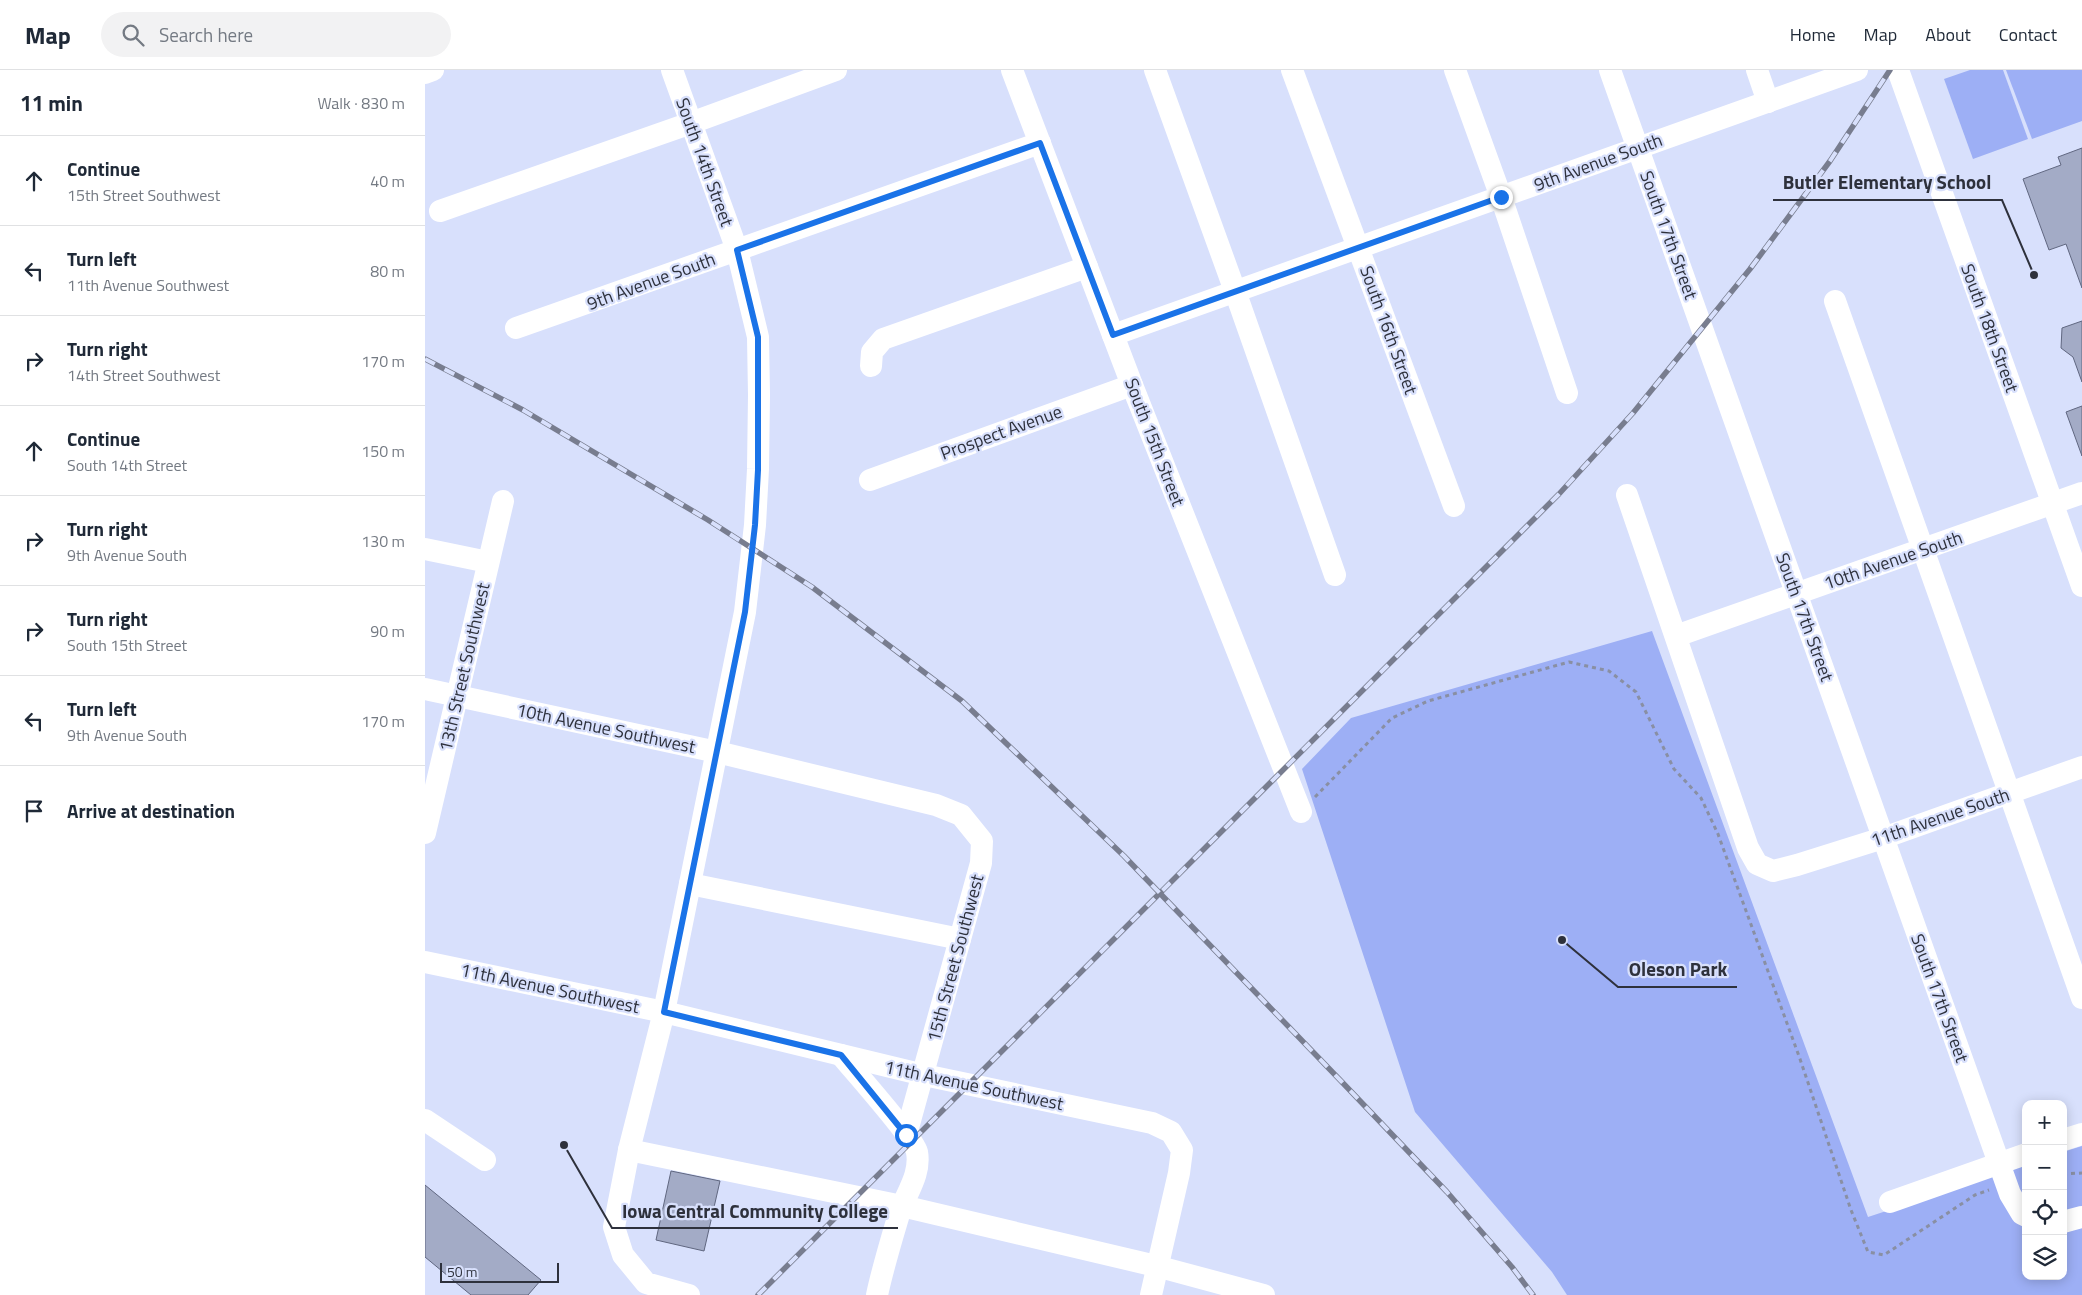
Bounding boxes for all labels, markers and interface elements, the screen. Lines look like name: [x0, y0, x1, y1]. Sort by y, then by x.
search box: [101, 12, 451, 57]
text: Map: [25, 17, 71, 53]
text: Search here: [159, 20, 253, 49]
icon: search: [119, 21, 147, 49]
text: Home: [1790, 21, 1836, 48]
text: Map: [1864, 21, 1897, 48]
text: About: [1925, 21, 1971, 48]
text: Contact: [1999, 21, 2057, 48]
text: 11 min: [20, 87, 83, 119]
text: Walk · 830 m: [317, 91, 405, 115]
street label: South 14th Street: [669, 94, 741, 231]
street label: 9th Avenue South: [1530, 126, 1666, 198]
text: Continue: [67, 154, 140, 183]
callout: Butler Elementary School: [1773, 166, 2002, 200]
icon: ahead: [20, 167, 48, 195]
street label: South 17th Street: [1633, 167, 1705, 304]
text: Butler Elementary School: [1783, 167, 1991, 196]
text: 40 m: [370, 169, 405, 193]
text: 15th Street Southwest: [67, 183, 220, 207]
route end: [1490, 186, 1513, 209]
text: Turn left: [67, 244, 137, 273]
street label: 9th Avenue South: [583, 245, 719, 317]
icon: left: [20, 257, 48, 285]
text: 80 m: [370, 259, 405, 283]
street label: South 18th Street: [1954, 260, 2026, 397]
street label: South 16th Street: [1353, 262, 1425, 399]
text: 11th Avenue Southwest: [67, 273, 229, 297]
text: Turn right: [67, 334, 148, 363]
icon: right: [20, 347, 48, 375]
text: 170 m: [361, 349, 405, 373]
text: 14th Street Southwest: [67, 363, 220, 387]
street label: South 15th Street: [1118, 374, 1192, 511]
street label: Prospect Avenue: [936, 397, 1066, 467]
text: Continue: [67, 424, 140, 453]
icon: ahead: [20, 437, 48, 465]
text: 150 m: [361, 439, 405, 463]
text: South 14th Street: [67, 453, 187, 477]
text: Turn right: [67, 514, 148, 543]
street label: 10th Avenue South: [1820, 524, 1966, 596]
icon: right: [20, 527, 48, 555]
text: 130 m: [361, 529, 405, 553]
text: 9th Avenue South: [67, 543, 187, 567]
street label: South 17th Street: [1769, 549, 1841, 686]
street label: 13th Street Southwest: [431, 579, 497, 754]
text: Turn right: [67, 604, 148, 633]
icon: right: [20, 617, 48, 645]
text: 90 m: [370, 619, 405, 643]
text: South 15th Street: [67, 633, 187, 657]
text: Turn left: [67, 694, 137, 723]
street label: 10th Avenue Southwest: [514, 696, 699, 760]
icon: left: [20, 707, 48, 735]
text: 170 m: [361, 709, 405, 733]
text: 9th Avenue South: [67, 723, 187, 747]
street label: 11th Avenue South: [1867, 781, 2013, 853]
text: Arrive at destination: [67, 796, 235, 825]
icon: arrive: [20, 797, 48, 825]
street label: 15th Street Southwest: [920, 871, 991, 1045]
street label: South 17th Street: [1904, 930, 1976, 1067]
callout: Oleson Park: [1618, 953, 1737, 987]
text: Oleson Park: [1629, 954, 1728, 983]
street label: 11th Avenue Southwest: [458, 956, 643, 1020]
street label: 11th Avenue Southwest: [882, 1053, 1067, 1117]
map controls: [2022, 1100, 2067, 1280]
button: +: [2022, 1100, 2067, 1145]
route start: [895, 1124, 918, 1147]
button: −: [2022, 1145, 2067, 1190]
button: locate: [2022, 1190, 2067, 1235]
callout: Iowa Central Community College: [612, 1194, 898, 1228]
text: Iowa Central Community College: [622, 1196, 888, 1225]
button: layers: [2022, 1235, 2067, 1280]
scale bar: [440, 1260, 559, 1283]
text: 50 m: [447, 1261, 477, 1282]

